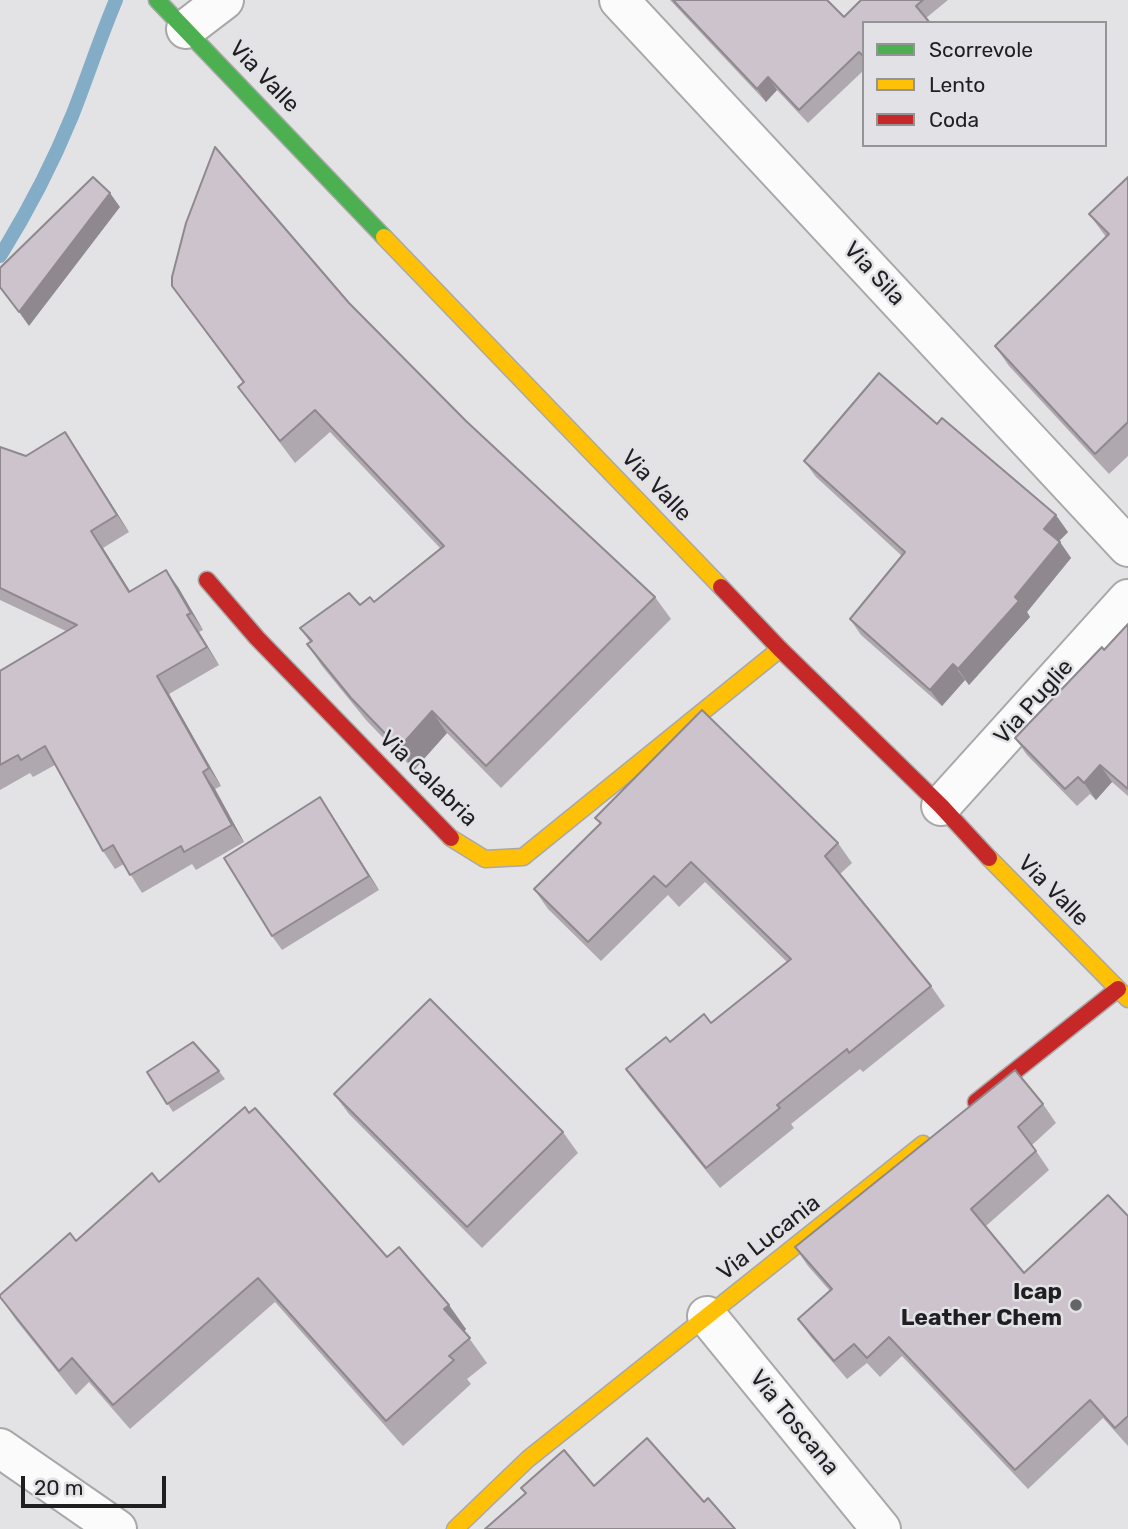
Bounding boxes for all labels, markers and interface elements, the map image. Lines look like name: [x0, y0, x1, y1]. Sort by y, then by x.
legend: [862, 21, 1107, 147]
street label: Via Valle: [223, 35, 305, 119]
text: Scorrevole: [929, 37, 1033, 62]
text: Lento: [929, 72, 985, 97]
text: Coda: [929, 107, 979, 132]
street label: Via Sila: [838, 236, 910, 312]
street label: Via Valle: [615, 444, 697, 528]
street label: Via Puglie: [989, 654, 1079, 750]
street label: Via Calabria: [373, 725, 483, 833]
street label: Via Valle: [1012, 850, 1094, 932]
street label: Via Lucania: [712, 1189, 826, 1287]
place label: Icap Leather Chem: [901, 1278, 1062, 1332]
marker: Icap Leather Chem: [1068, 1297, 1084, 1313]
street label: Via Toscana: [743, 1365, 845, 1481]
scale bar: [24, 1462, 170, 1506]
text: 20 m: [34, 1475, 83, 1500]

